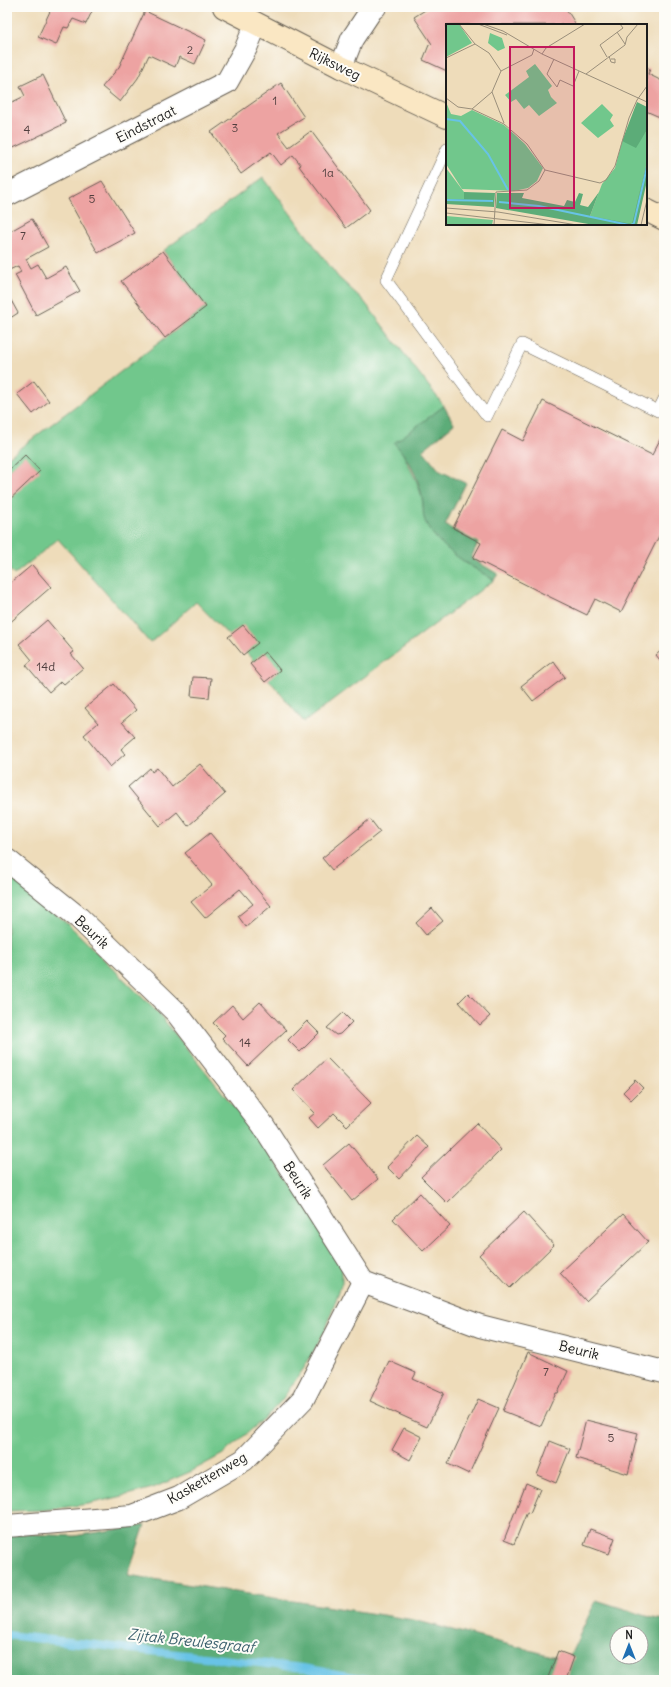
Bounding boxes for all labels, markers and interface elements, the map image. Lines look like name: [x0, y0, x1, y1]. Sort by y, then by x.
inset map: [446, 24, 647, 225]
house number: 2: [187, 42, 194, 57]
street label: Rijksweg: [306, 44, 364, 84]
house number: 1: [273, 93, 277, 108]
street label: Eindstraat: [113, 101, 179, 147]
house number: 3: [232, 120, 239, 135]
house number: 4: [24, 122, 31, 137]
house number: 1a: [322, 165, 334, 180]
house number: 5: [89, 191, 96, 206]
house number: 7: [20, 228, 26, 243]
house number: 14d: [37, 659, 55, 674]
street label: Beurik: [71, 911, 113, 953]
house number: 14: [239, 1035, 251, 1050]
street label: Beurik: [279, 1158, 317, 1202]
street label: Beurik: [557, 1336, 601, 1364]
house number: 7: [543, 1364, 549, 1379]
house number: 5: [608, 1430, 615, 1445]
street label: Kaskettenweg: [164, 1448, 250, 1508]
water label: Zijtak Breulesgraaf: [127, 1624, 258, 1657]
north arrow: [609, 1625, 649, 1665]
text: N: [625, 1628, 633, 1642]

